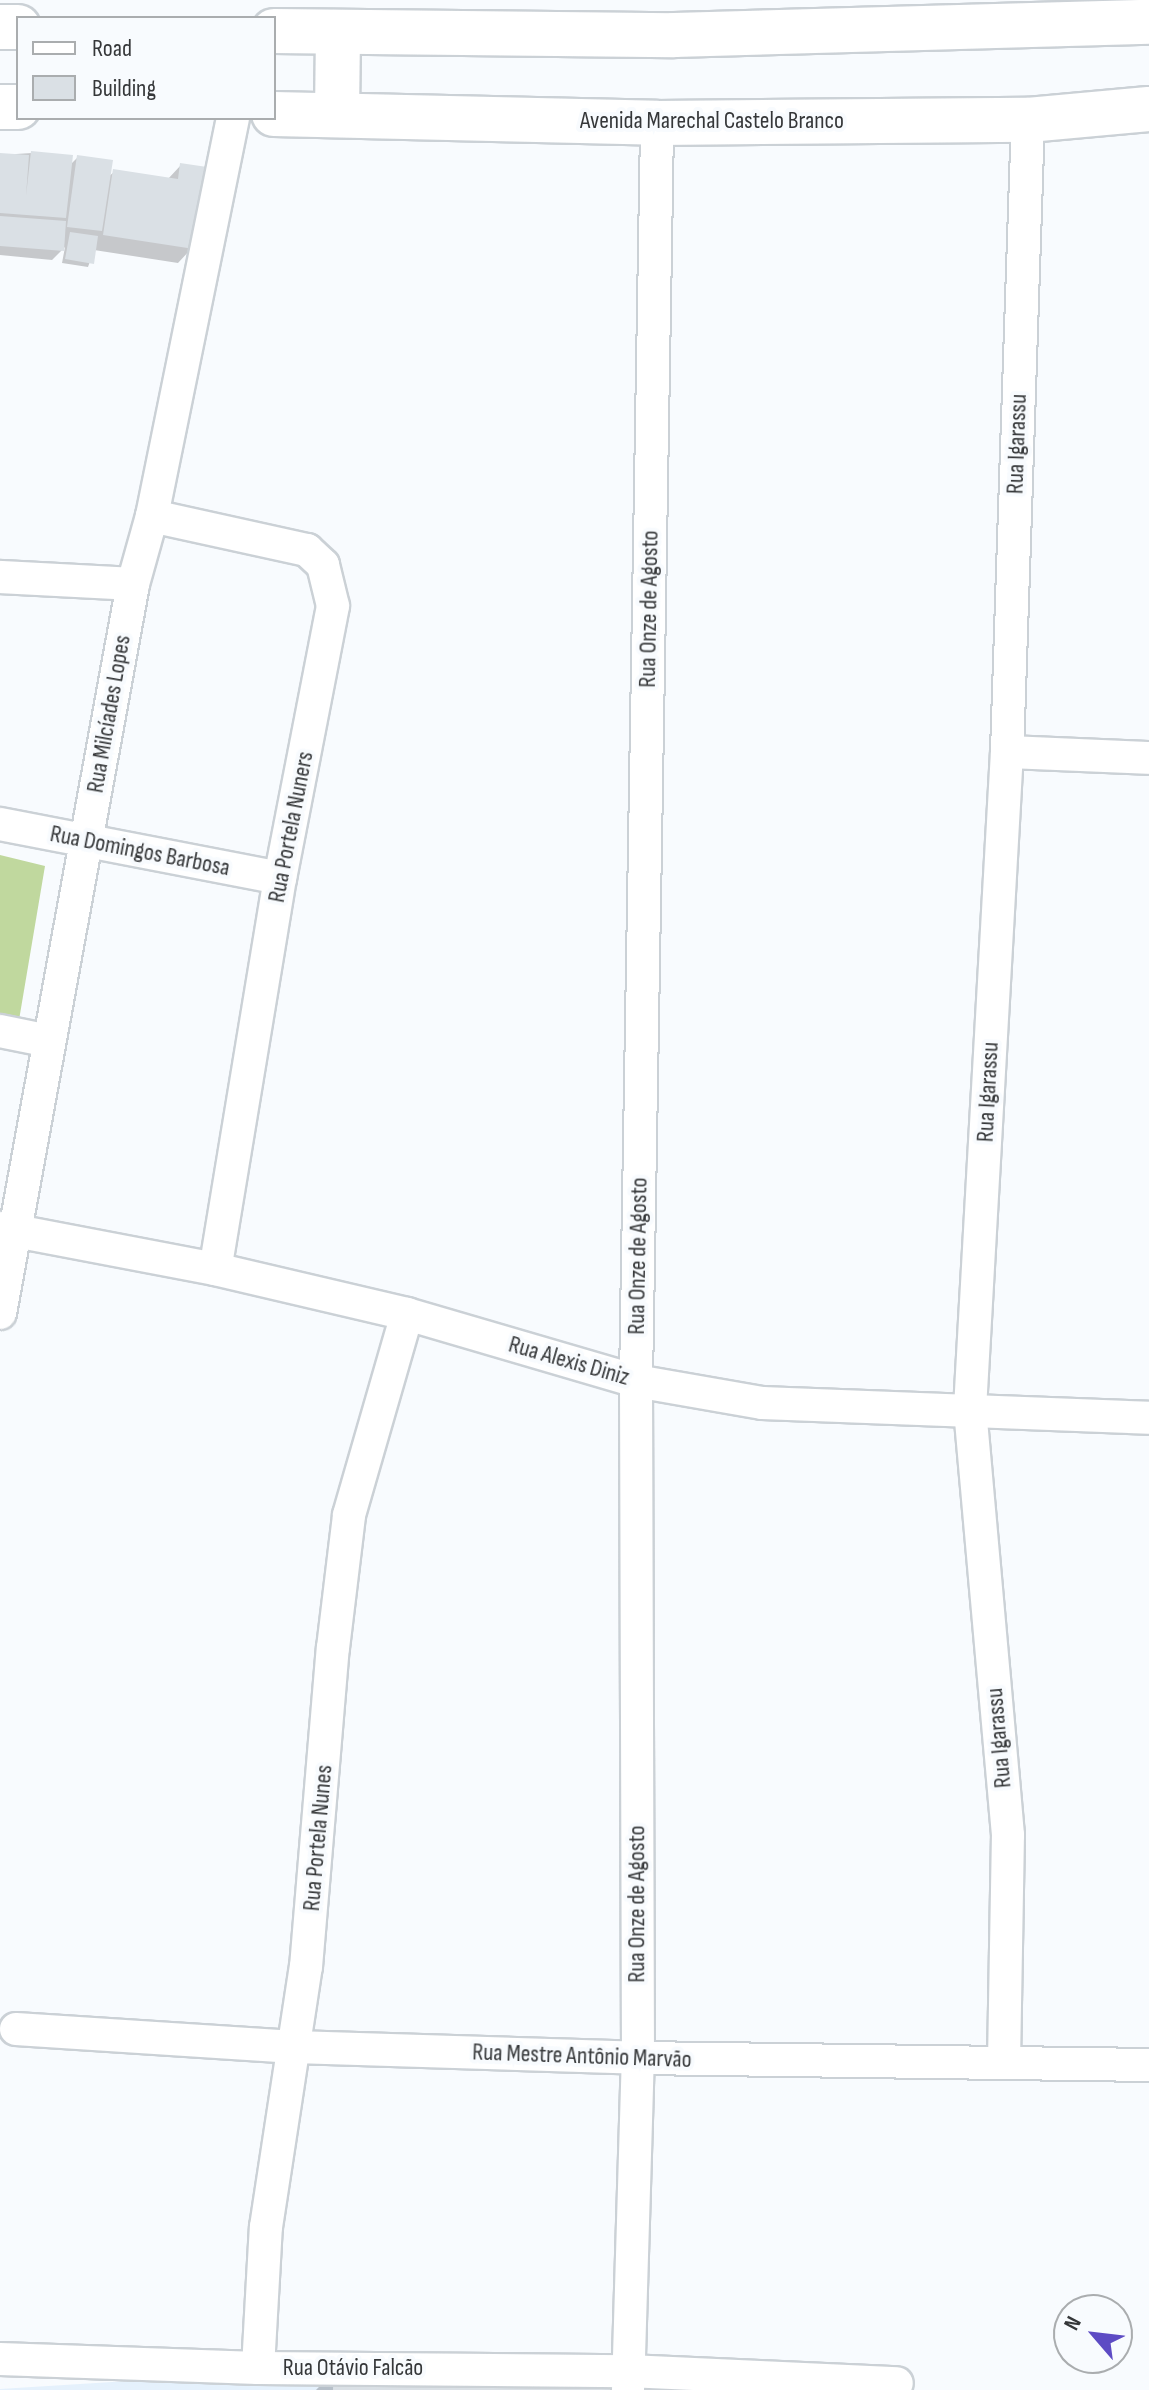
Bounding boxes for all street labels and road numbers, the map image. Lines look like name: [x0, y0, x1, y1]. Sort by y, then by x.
street label: Avenida Marechal Castelo Branco: [580, 107, 844, 135]
street label: Rua Igarassu: [1001, 393, 1033, 495]
street label: Rua Onze de Agosto: [633, 530, 665, 688]
street label: Rua Milcíades Lopes: [81, 633, 137, 795]
street label: Rua Portela Nuners: [262, 749, 320, 905]
street label: Rua Domingos Barbosa: [48, 819, 232, 883]
street label: Rua Igarassu: [971, 1041, 1005, 1143]
street label: Rua Onze de Agosto: [622, 1177, 654, 1335]
street label: Rua Alexis Diniz: [505, 1330, 633, 1392]
street label: Rua Igarassu: [980, 1687, 1018, 1789]
street label: Rua Portela Nunes: [297, 1764, 339, 1912]
street label: Rua Onze de Agosto: [623, 1825, 651, 1983]
street label: Rua Mestre Antônio Marvão: [472, 2038, 692, 2074]
street label: Rua Otávio Falcão: [283, 2354, 423, 2382]

